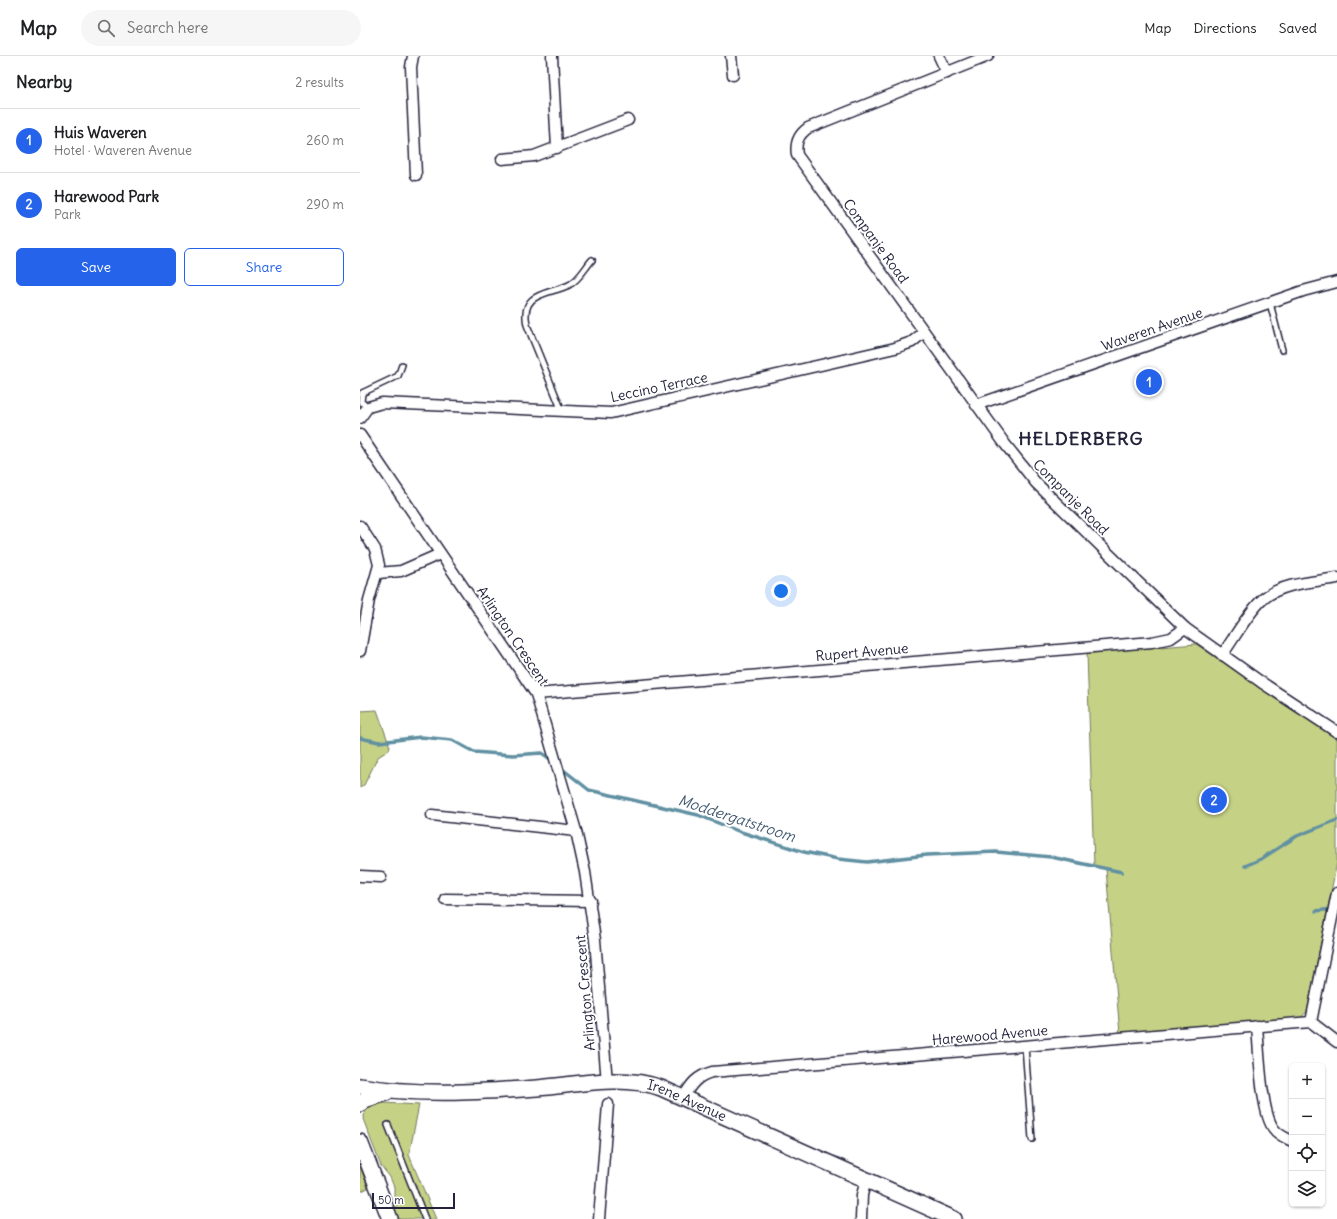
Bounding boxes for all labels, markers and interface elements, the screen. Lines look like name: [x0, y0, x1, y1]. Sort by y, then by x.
search box: [81, 10, 361, 46]
text: Map: [20, 16, 57, 40]
icon: search: [95, 17, 117, 39]
text: Search here: [127, 18, 208, 37]
text: Map: [1144, 19, 1171, 37]
text: Directions: [1193, 19, 1257, 37]
text: Saved: [1279, 19, 1317, 37]
text: Nearby: [16, 71, 72, 93]
text: 2 results: [295, 74, 344, 91]
text: Huis Waveren: [54, 123, 147, 142]
text: 1: [26, 132, 32, 149]
text: 260 m: [306, 132, 344, 149]
text: Hotel · Waveren Avenue: [54, 142, 192, 159]
text: Harewood Park: [54, 187, 159, 206]
street label: Companje Road: [839, 195, 913, 287]
text: 2: [25, 196, 33, 213]
text: 290 m: [306, 196, 344, 213]
text: Park: [54, 206, 81, 223]
button: Save: [16, 248, 176, 286]
button: Share: [184, 248, 344, 286]
street label: Waveren Avenue: [1099, 303, 1205, 355]
pin: 1: [1136, 367, 1162, 397]
street label: Leccino Terrace: [609, 368, 709, 406]
district label: HELDERBERG: [1019, 427, 1143, 450]
street label: Companje Road: [1029, 455, 1113, 539]
your location: [771, 581, 791, 601]
street label: Arlington Crescent: [473, 583, 553, 689]
street label: Rupert Avenue: [815, 639, 909, 665]
pin: 2: [1201, 785, 1227, 815]
water label: Moddergatstroom: [676, 790, 799, 846]
street label: Arlington Crescent: [571, 934, 599, 1052]
street label: Harewood Avenue: [931, 1021, 1049, 1049]
map controls: [1289, 1063, 1325, 1207]
button: +: [1289, 1063, 1325, 1099]
street label: Irene Avenue: [645, 1075, 729, 1125]
button: −: [1289, 1099, 1325, 1135]
button: locate: [1289, 1135, 1325, 1171]
button: layers: [1289, 1171, 1325, 1207]
scale bar: [372, 1191, 455, 1210]
text: 50 m: [378, 1193, 404, 1207]

